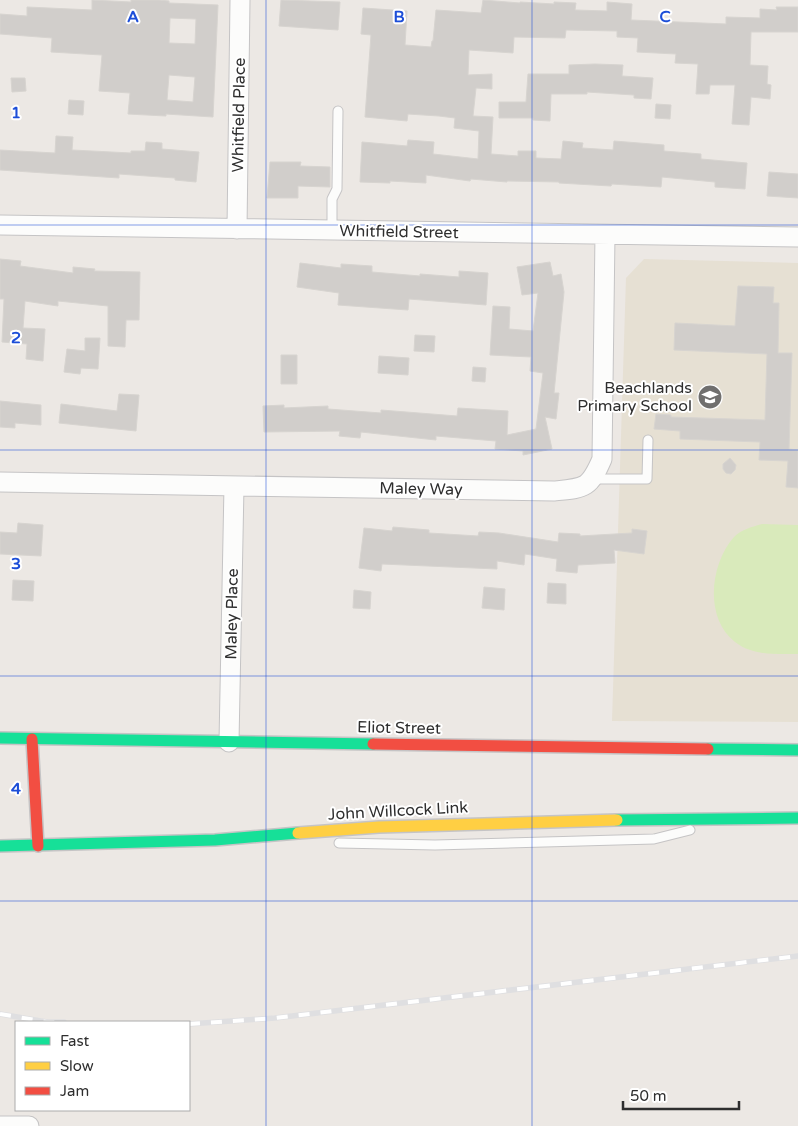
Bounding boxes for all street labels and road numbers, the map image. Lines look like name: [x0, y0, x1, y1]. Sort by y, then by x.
street label: Whitfield Place: [228, 58, 250, 172]
street label: Whitfield Street: [339, 221, 459, 243]
street label: Maley Way: [379, 478, 463, 500]
street label: Maley Place: [221, 568, 243, 660]
street label: Eliot Street: [357, 717, 441, 739]
street label: John Willcock Link: [328, 797, 469, 825]

